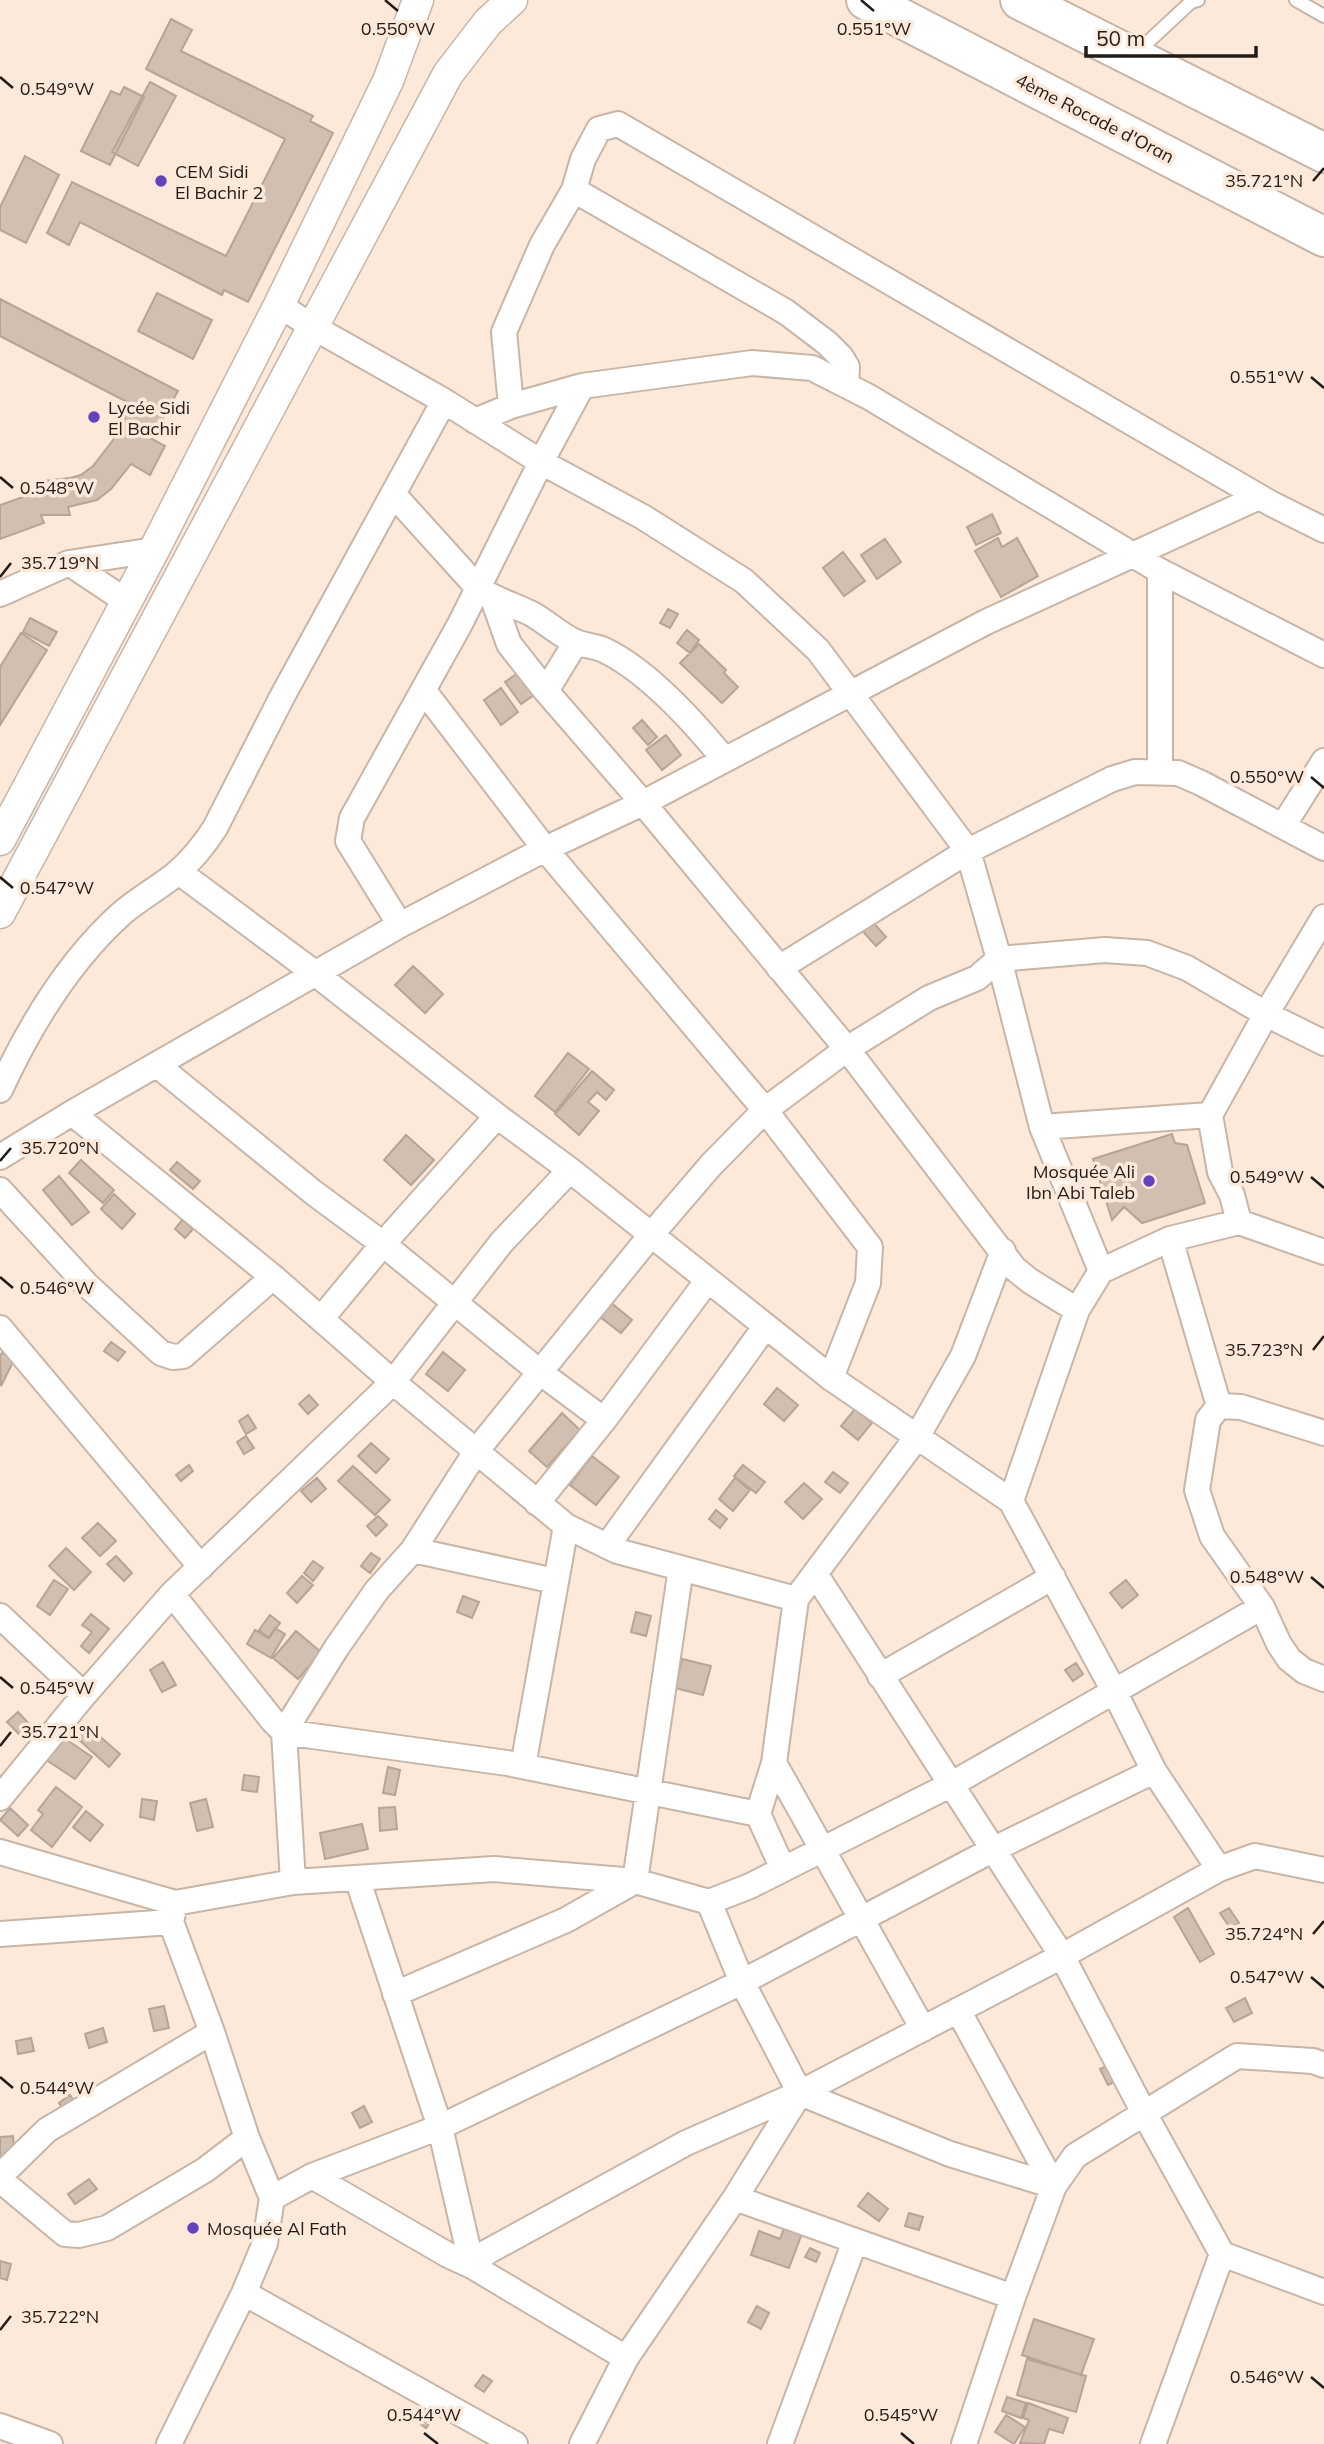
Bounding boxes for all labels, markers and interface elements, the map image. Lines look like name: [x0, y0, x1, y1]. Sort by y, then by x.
scale bar: [1086, 14, 1256, 58]
text: 0.550°W: [361, 17, 435, 40]
text: 0.551°W: [837, 17, 911, 40]
text: 50 m: [1096, 25, 1145, 51]
street label: 4ème Rocade d'Oran: [1012, 68, 1178, 168]
text: 0.549°W: [20, 77, 94, 100]
place label: CEM Sidi El Bachir 2: [175, 160, 263, 204]
text: 35.721°N: [1225, 169, 1303, 192]
marker: CEM Sidi El Bachir 2: [153, 173, 169, 189]
text: 0.551°W: [1230, 365, 1304, 388]
place label: Lycée Sidi El Bachir: [108, 396, 190, 440]
marker: Lycée Sidi El Bachir: [86, 409, 102, 425]
text: 0.548°W: [20, 476, 94, 499]
text: 35.719°N: [21, 551, 99, 574]
text: 0.550°W: [1230, 765, 1304, 788]
text: 0.547°W: [20, 876, 94, 899]
text: 35.720°N: [21, 1136, 99, 1159]
place label: Mosquée Ali Ibn Abi Taleb: [1026, 1160, 1135, 1204]
text: 0.549°W: [1230, 1165, 1304, 1188]
marker: Mosquée Ali Ibn Abi Taleb: [1141, 1173, 1157, 1189]
text: 0.546°W: [20, 1276, 94, 1299]
text: 35.723°N: [1225, 1338, 1303, 1361]
text: 0.548°W: [1230, 1565, 1304, 1588]
text: 0.545°W: [20, 1676, 94, 1699]
text: 35.721°N: [21, 1720, 99, 1743]
text: 35.724°N: [1225, 1922, 1303, 1945]
text: 0.547°W: [1230, 1965, 1304, 1988]
text: 0.544°W: [20, 2076, 94, 2099]
place label: Mosquée Al Fath: [207, 2217, 347, 2240]
marker: Mosquée Al Fath: [185, 2220, 201, 2236]
text: 35.722°N: [21, 2305, 99, 2328]
text: 0.546°W: [1230, 2365, 1304, 2388]
text: 0.544°W: [387, 2403, 461, 2426]
text: 0.545°W: [864, 2403, 938, 2426]

